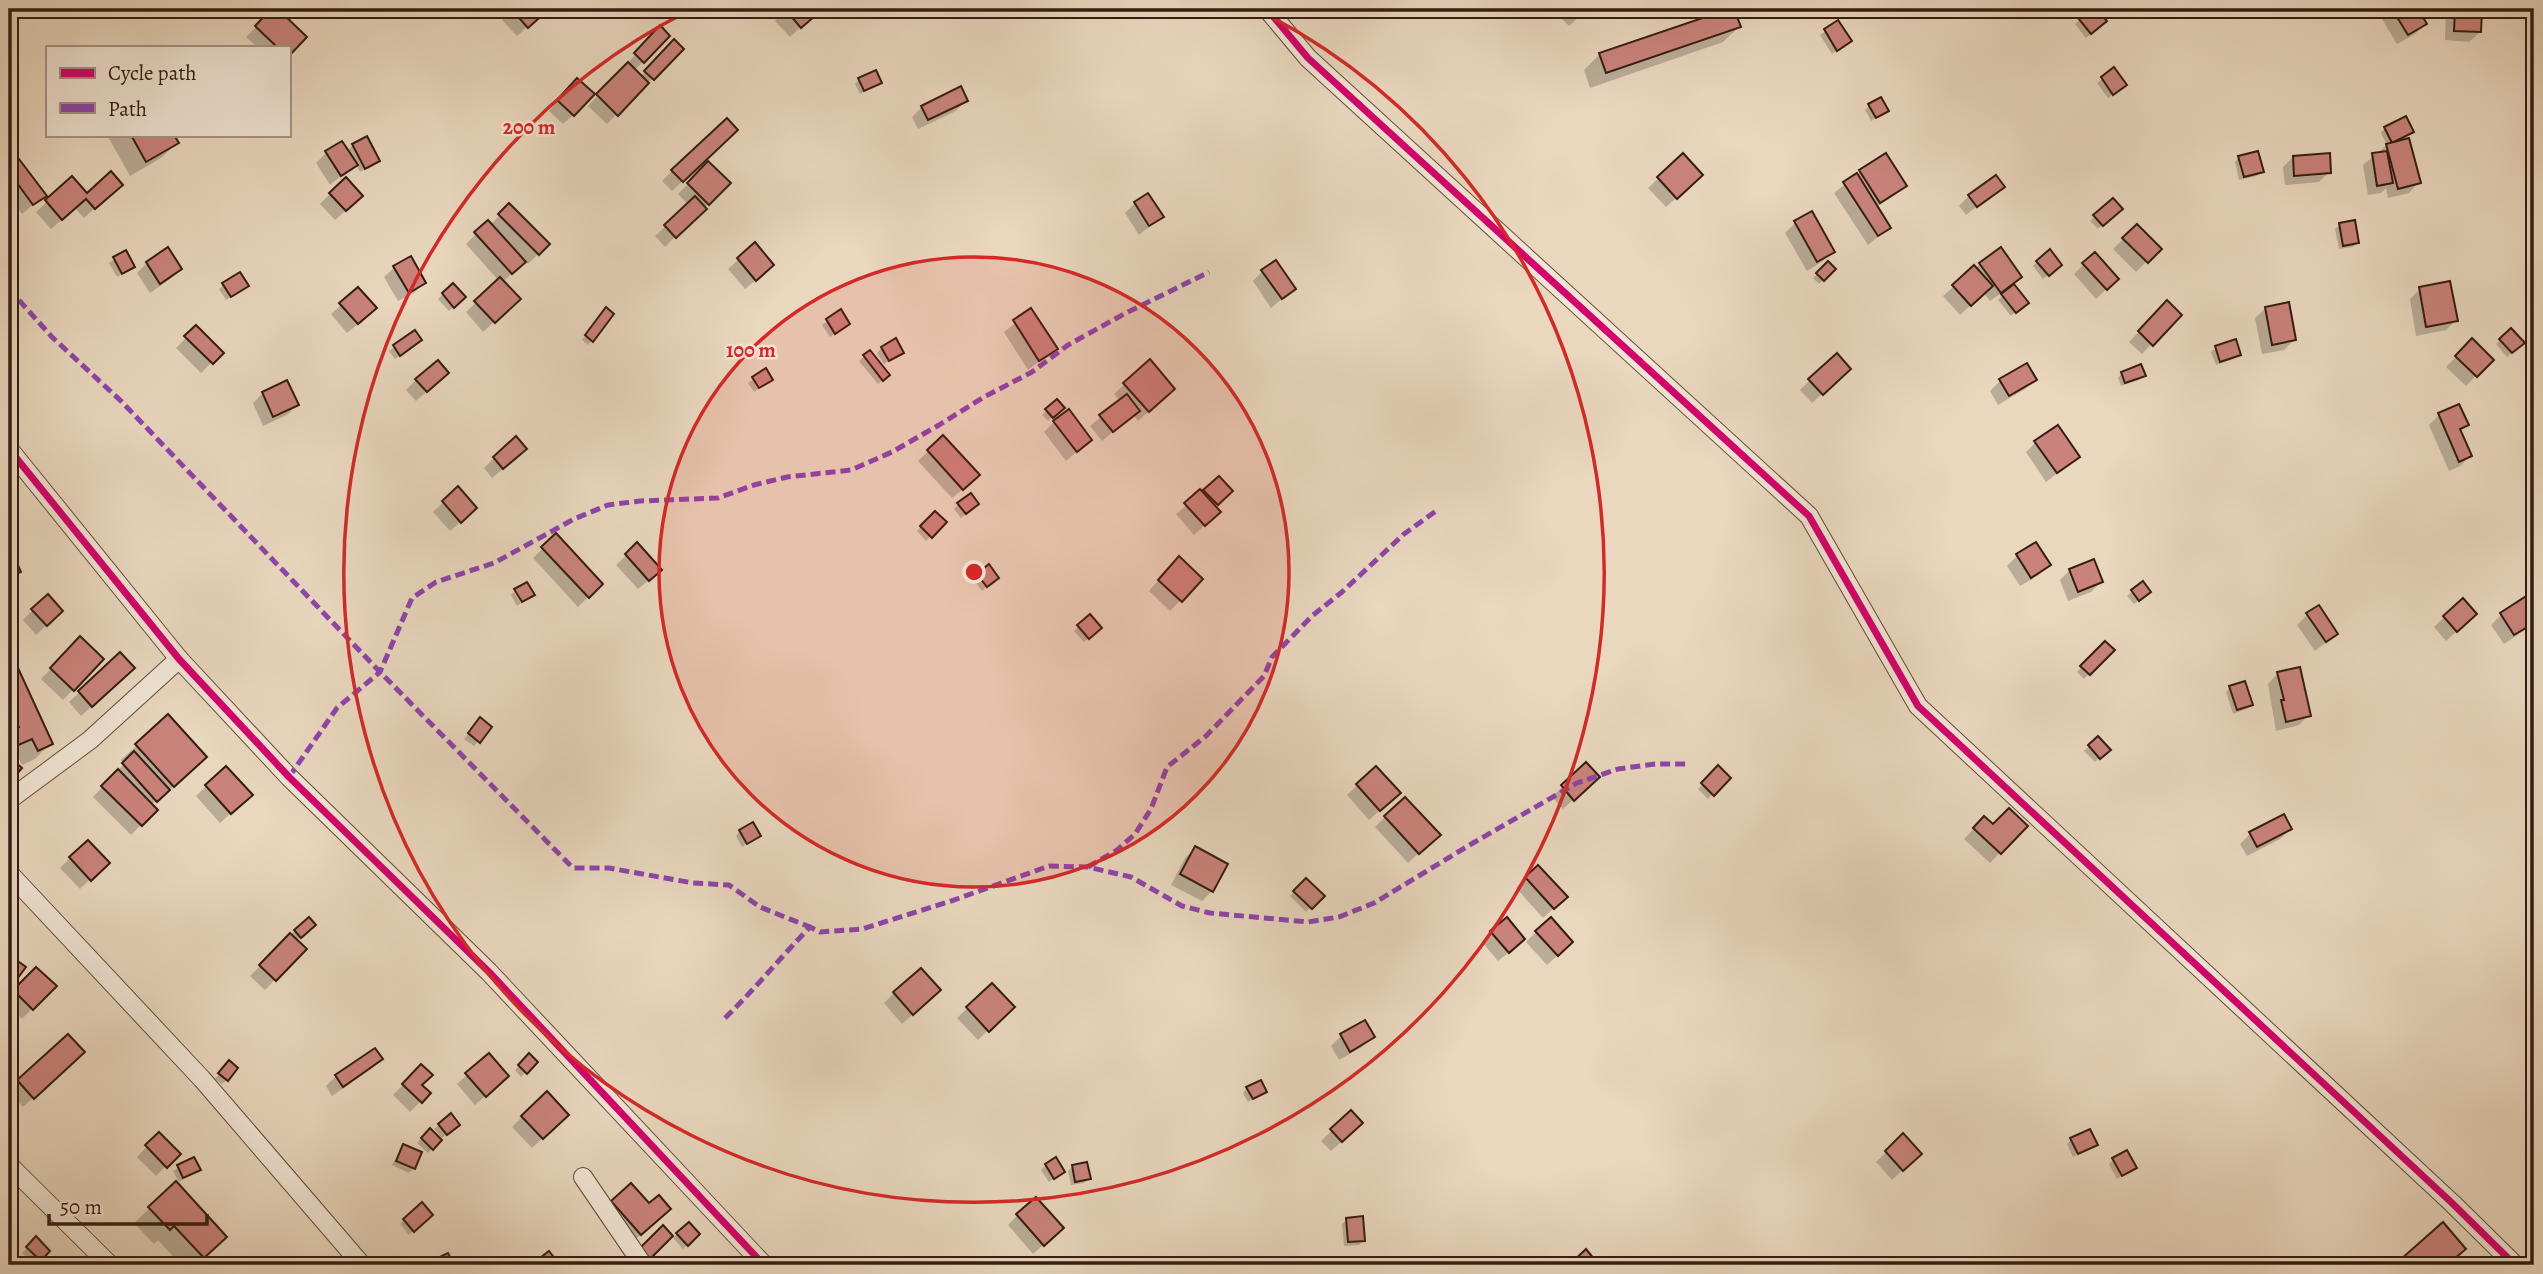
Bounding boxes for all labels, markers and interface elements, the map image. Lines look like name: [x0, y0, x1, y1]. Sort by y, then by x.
legend: [46, 46, 290, 136]
text: Cycle path: [108, 59, 197, 87]
text: Path: [108, 95, 147, 123]
text: 200 m: [503, 113, 556, 141]
text: 100 m: [726, 336, 776, 364]
centre of rings: [962, 560, 986, 584]
scale bar: [49, 1183, 206, 1227]
text: 50 m: [60, 1193, 102, 1221]

